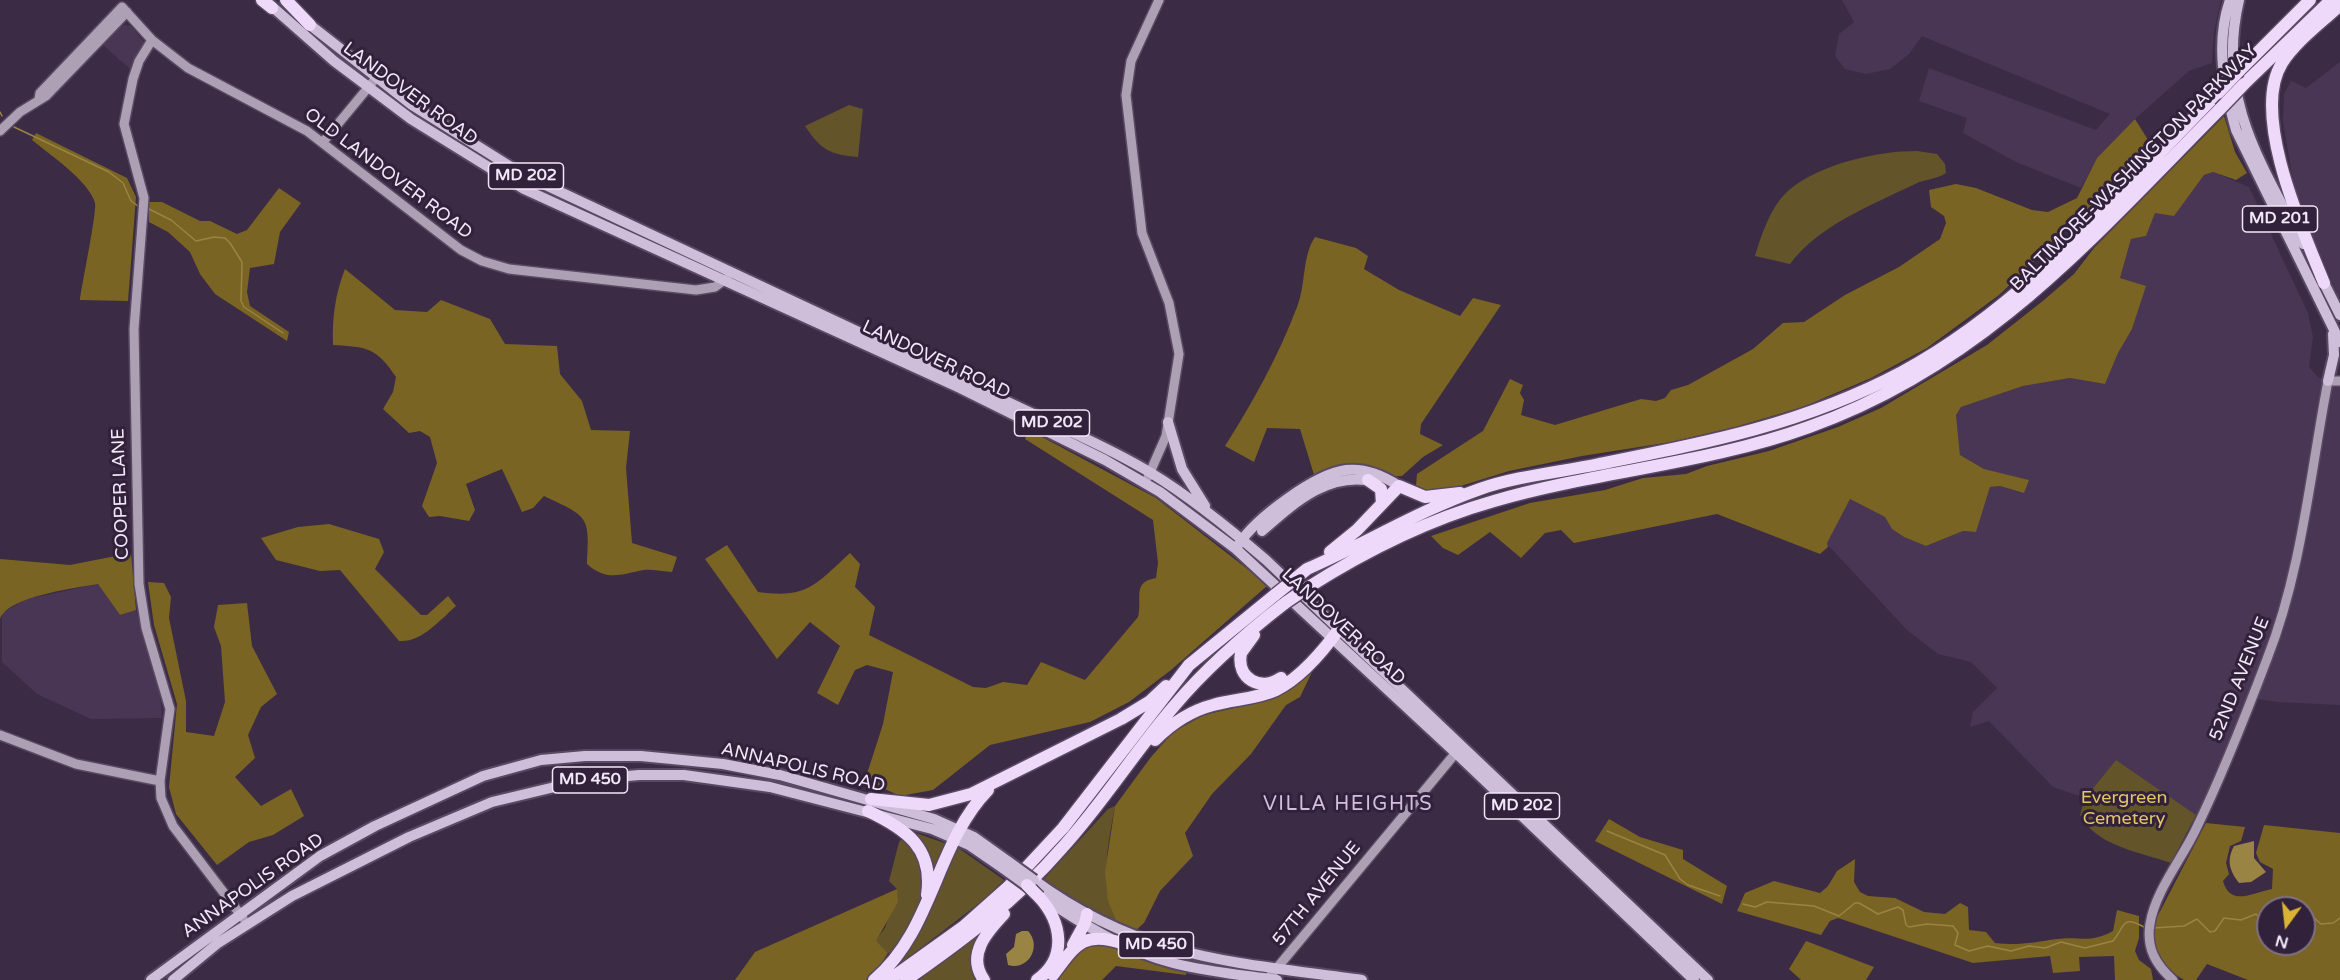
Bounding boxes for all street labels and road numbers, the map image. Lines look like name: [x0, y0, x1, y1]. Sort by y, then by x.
street label: LANDOVER ROAD: [338, 38, 482, 150]
street label: BALTIMORE-WASHINGTON PARKWAY: [2006, 40, 2262, 296]
street label: OLD LANDOVER ROAD: [300, 104, 476, 244]
road number: MD 202: [488, 163, 564, 189]
road number: MD 201: [2242, 206, 2318, 232]
street label: LANDOVER ROAD: [858, 316, 1014, 404]
road number: MD 202: [1014, 410, 1090, 436]
street label: COOPER LANE: [108, 428, 134, 560]
street label: LANDOVER ROAD: [1277, 564, 1409, 690]
street label: 52ND AVENUE: [2205, 614, 2275, 744]
street label: ANNAPOLIS ROAD: [719, 739, 887, 797]
road number: MD 450: [552, 767, 628, 793]
road number: MD 202: [1484, 793, 1559, 819]
street label: ANNAPOLIS ROAD: [178, 829, 328, 943]
street label: 57TH AVENUE: [1268, 837, 1366, 951]
road number: MD 450: [1118, 932, 1194, 958]

